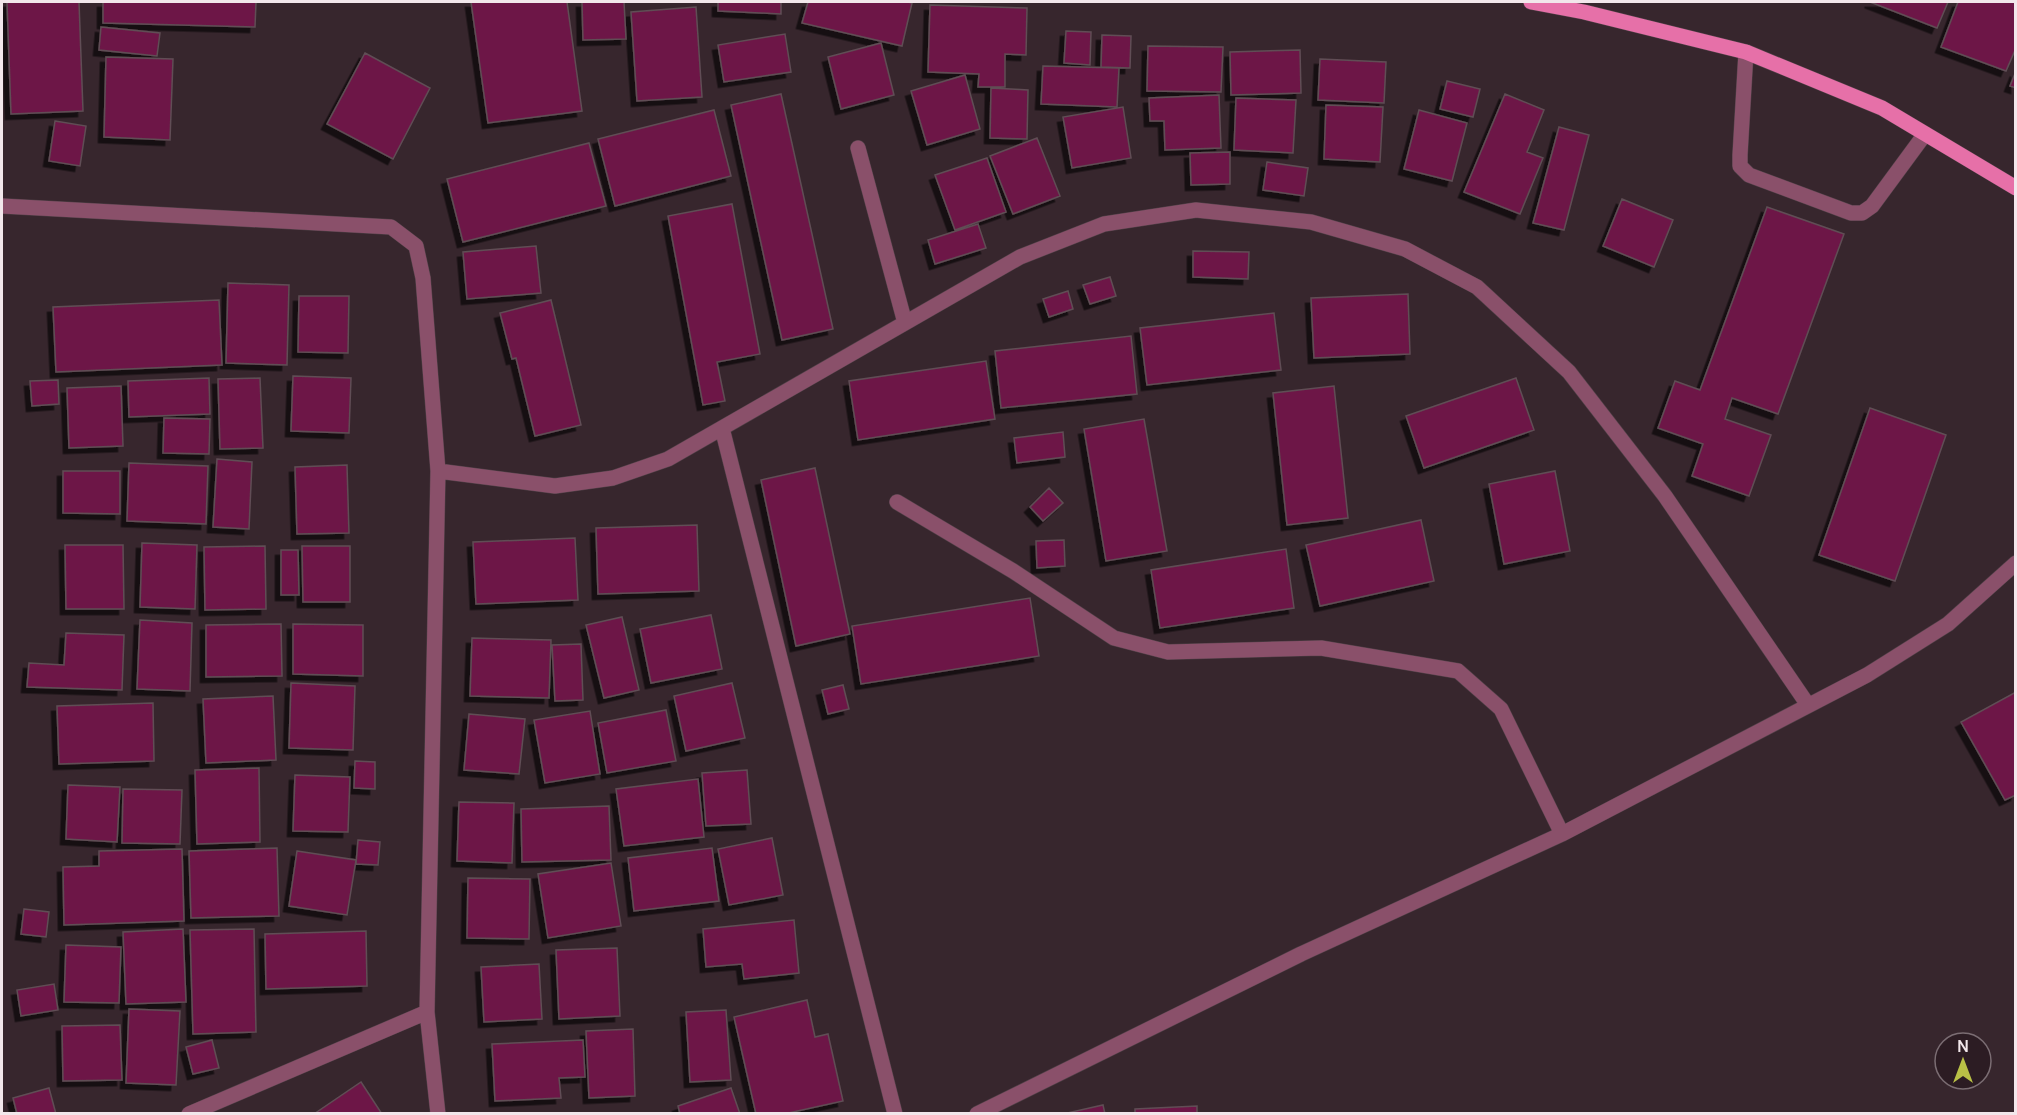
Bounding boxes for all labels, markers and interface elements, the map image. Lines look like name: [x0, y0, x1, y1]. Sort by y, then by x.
north arrow: [1933, 1031, 1993, 1091]
text: N: [1957, 1035, 1969, 1057]

